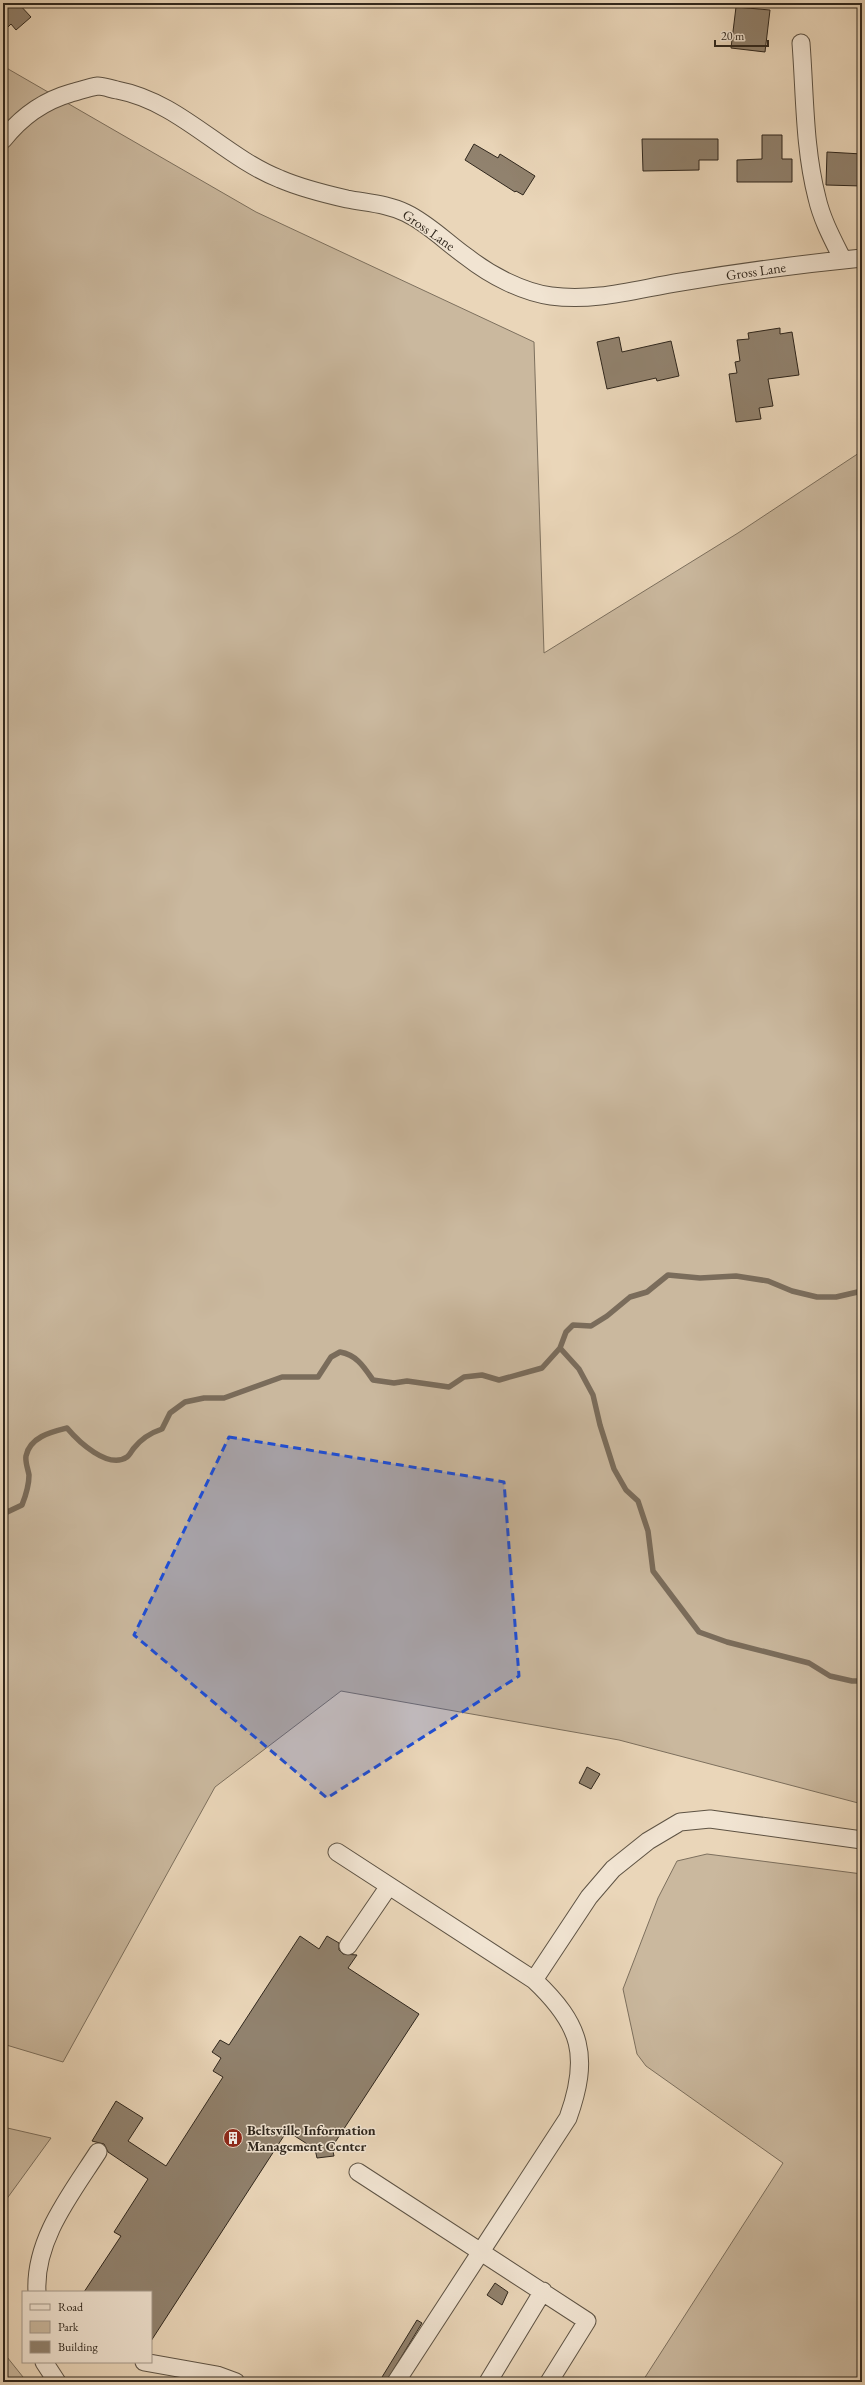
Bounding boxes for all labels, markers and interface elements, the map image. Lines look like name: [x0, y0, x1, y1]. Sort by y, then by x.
scale bar: [715, 22, 768, 48]
text: 20 m: [721, 28, 745, 44]
street label: Gross Lane: [399, 205, 459, 255]
street label: Gross Lane: [725, 258, 788, 284]
place label: Beltsville Information Management Center: [247, 2121, 376, 2155]
building icon: Beltsville Information Management Center: [222, 2127, 244, 2149]
legend: [22, 2291, 152, 2363]
text: Road: [58, 2299, 84, 2315]
text: Park: [58, 2319, 79, 2335]
text: Building: [58, 2339, 99, 2355]

